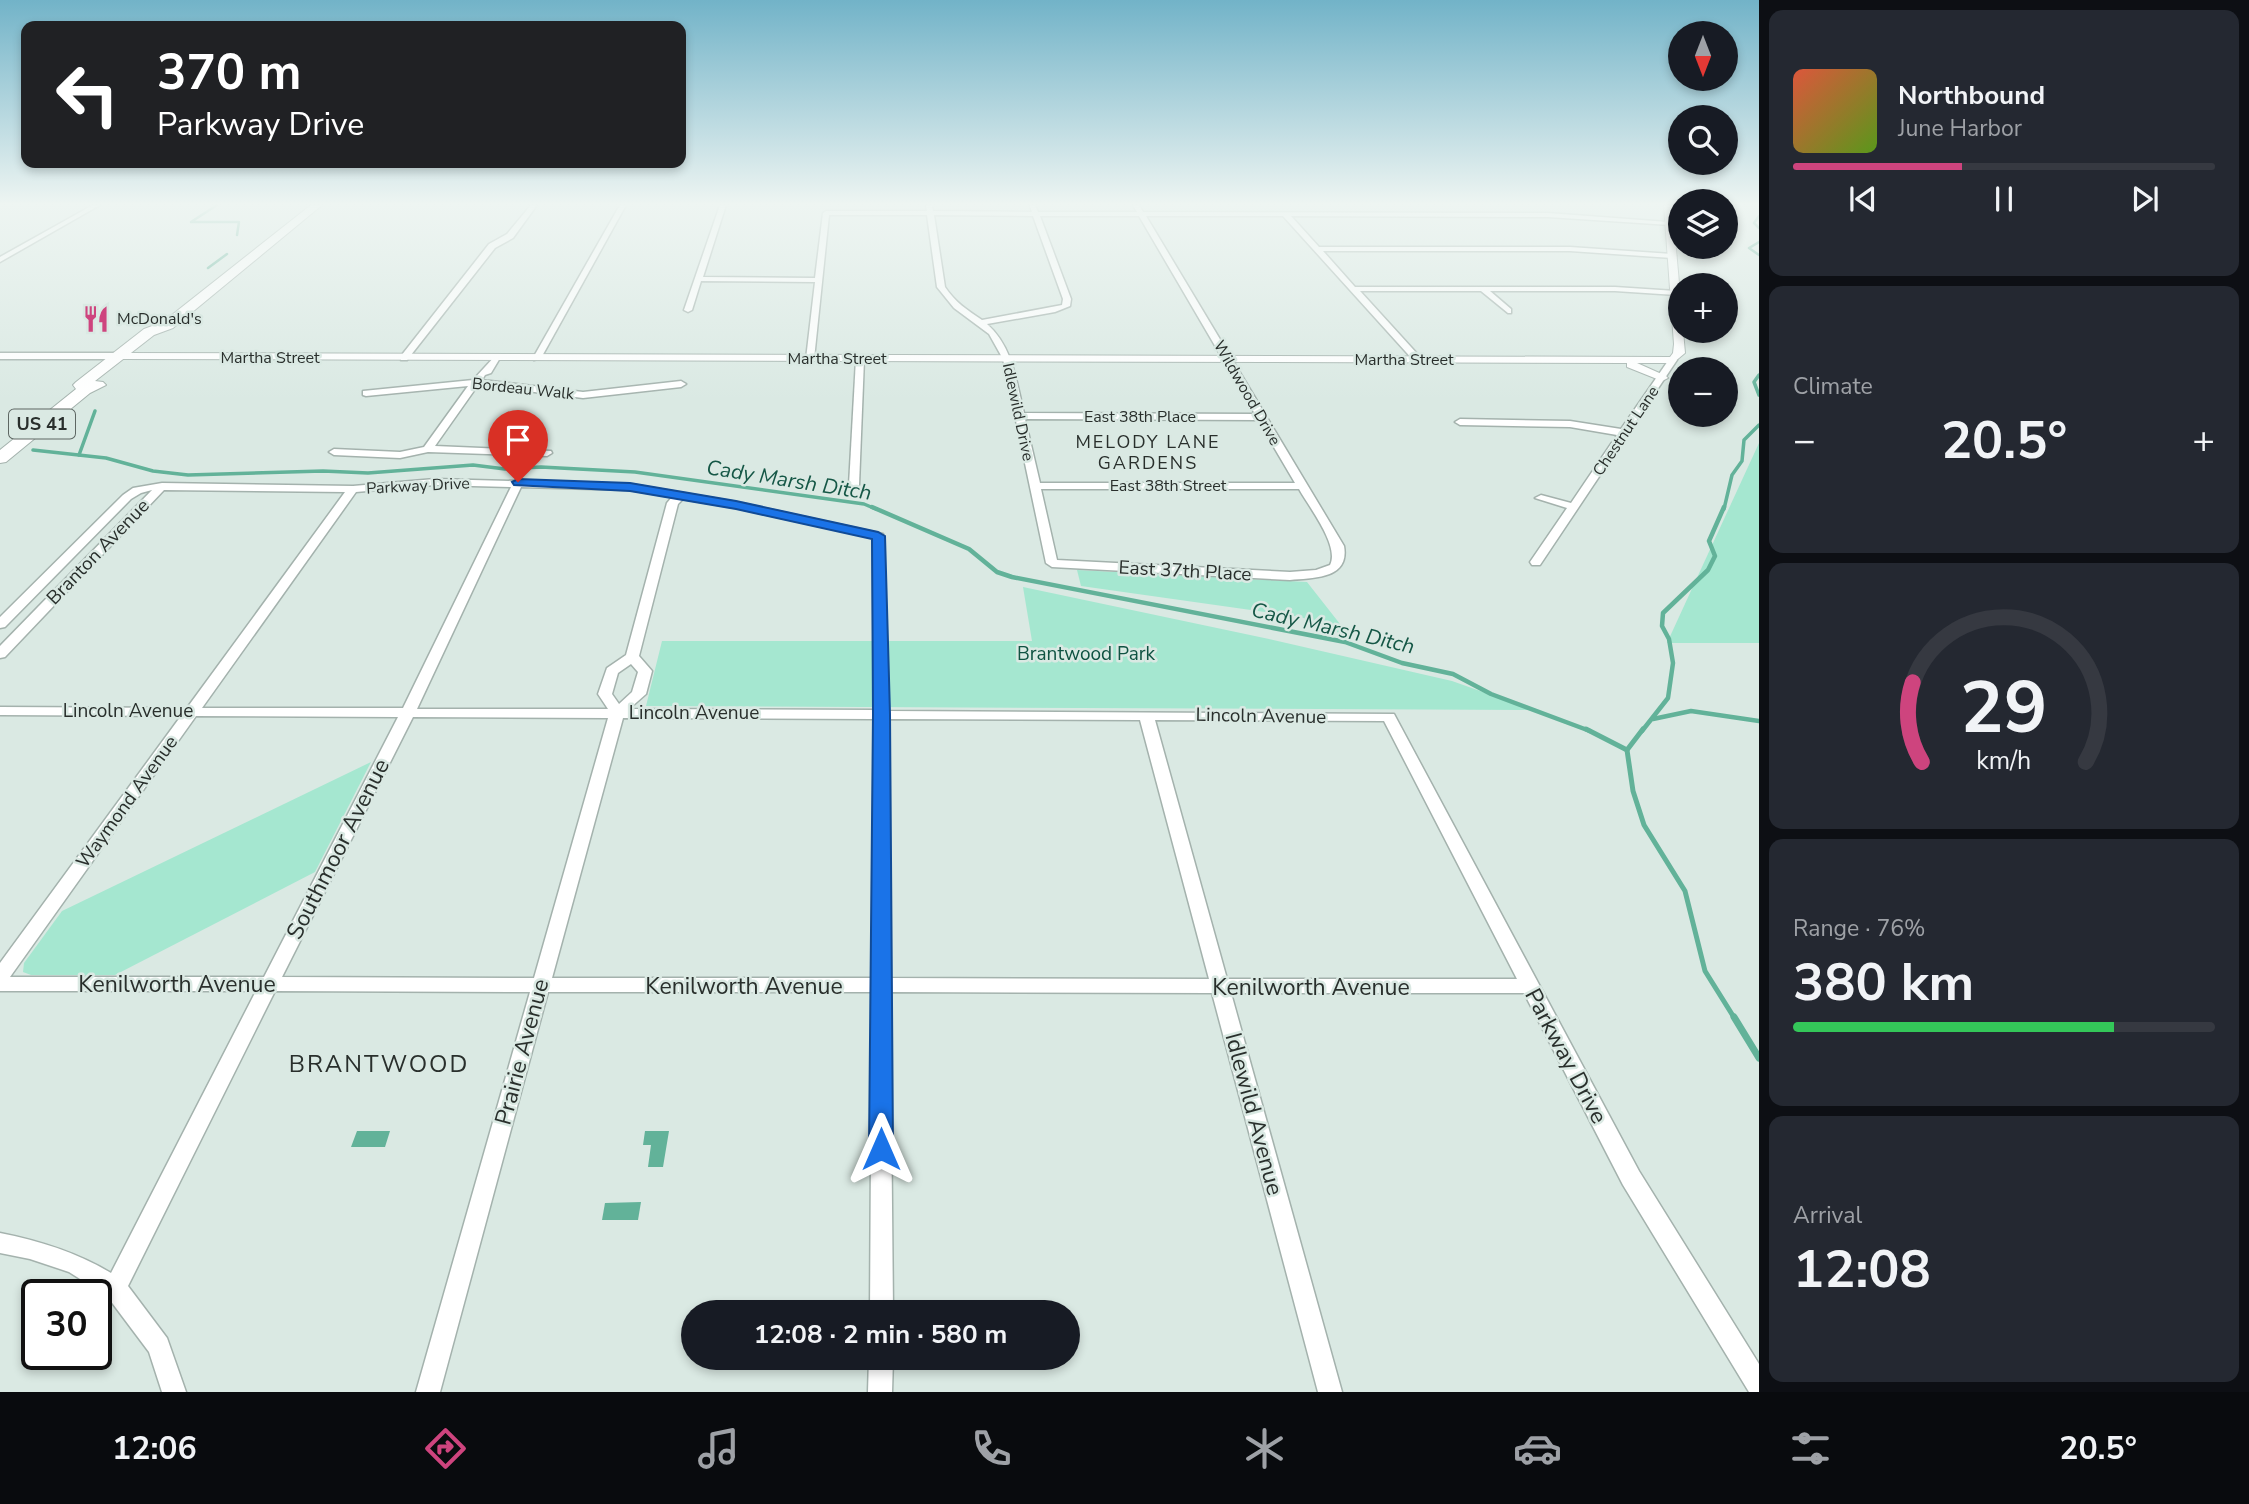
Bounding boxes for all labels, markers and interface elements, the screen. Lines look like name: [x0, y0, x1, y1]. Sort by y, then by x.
north arrow: [1668, 21, 1738, 91]
map controls: [1668, 21, 1738, 427]
text: 370 m: [157, 39, 301, 106]
icon: left: [42, 49, 133, 140]
text: Northbound: [1898, 78, 2045, 113]
text: Parkway Drive: [157, 103, 364, 146]
button: search: [1668, 105, 1738, 175]
text: June Harbor: [1898, 113, 2022, 144]
icon: previous: [1844, 180, 1882, 218]
icon: pause: [1985, 180, 2023, 218]
icon: next: [2126, 180, 2164, 218]
button: layers: [1668, 189, 1738, 259]
button: +: [1668, 273, 1738, 343]
restaurant icon: McDonald's: [81, 304, 111, 334]
place label: McDonald's: [117, 308, 202, 330]
street label: Wildwood Drive: [1208, 336, 1286, 450]
street label: Martha Street: [220, 347, 320, 369]
street label: Martha Street: [787, 348, 887, 370]
street label: Martha Street: [1354, 349, 1454, 371]
button: −: [1668, 357, 1738, 427]
street label: Idlewild Drive: [997, 361, 1039, 463]
text: Climate: [1793, 371, 1873, 402]
street label: Bordeau Walk: [471, 373, 576, 405]
street label: Chestnut Lane: [1588, 382, 1664, 480]
text: 20.5°: [1941, 405, 2067, 476]
street label: East 38th Place: [1084, 406, 1196, 428]
road number: US 41: [9, 410, 75, 438]
pin: [488, 410, 548, 482]
text: −: [1793, 415, 1816, 466]
text: +: [2192, 415, 2215, 466]
icon: arrive: [499, 421, 537, 459]
district label: MELODY LANE GARDENS: [1075, 430, 1221, 475]
water label: Cady Marsh Ditch: [705, 453, 873, 507]
street label: Parkway Drive: [366, 472, 470, 500]
street label: East 38th Street: [1110, 475, 1227, 497]
street label: Branton Avenue: [41, 493, 155, 611]
street label: East 37th Place: [1118, 555, 1252, 587]
water label: Cady Marsh Ditch: [1249, 596, 1417, 660]
park label: Brantwood Park: [1017, 641, 1156, 667]
text: 29: [1960, 658, 2048, 758]
street label: Lincoln Avenue: [63, 698, 193, 724]
street label: Lincoln Avenue: [629, 700, 759, 726]
street label: Lincoln Avenue: [1195, 702, 1327, 730]
street label: Waymond Avenue: [70, 731, 184, 873]
text: km/h: [1976, 744, 2032, 778]
street label: Southmoor Avenue: [279, 753, 397, 945]
text: Range · 76%: [1793, 913, 1925, 944]
text: 380 km: [1793, 947, 1974, 1018]
street label: Kenilworth Avenue: [78, 969, 276, 1000]
street label: Kenilworth Avenue: [645, 971, 843, 1002]
street label: Kenilworth Avenue: [1212, 972, 1410, 1003]
street label: Prairie Avenue: [488, 976, 556, 1128]
street label: Parkway Drive: [1517, 983, 1615, 1129]
street label: Idlewild Avenue: [1217, 1029, 1291, 1199]
district label: BRANTWOOD: [289, 1048, 469, 1080]
position arrow: [844, 1112, 918, 1186]
text: Arrival: [1793, 1200, 1862, 1231]
text: 12:08: [1793, 1234, 1931, 1305]
speed limit sign: 30: [21, 1279, 112, 1370]
text: 12:08 · 2 min · 580 m: [754, 1317, 1007, 1352]
icon: directions: [421, 1424, 470, 1473]
icon: music: [694, 1424, 743, 1473]
icon: phone: [967, 1424, 1016, 1473]
icon: climate: [1240, 1424, 1289, 1473]
icon: car: [1513, 1424, 1562, 1473]
icon: filters: [1786, 1424, 1835, 1473]
text: 12:06: [112, 1427, 197, 1470]
text: 20.5°: [2059, 1427, 2137, 1470]

